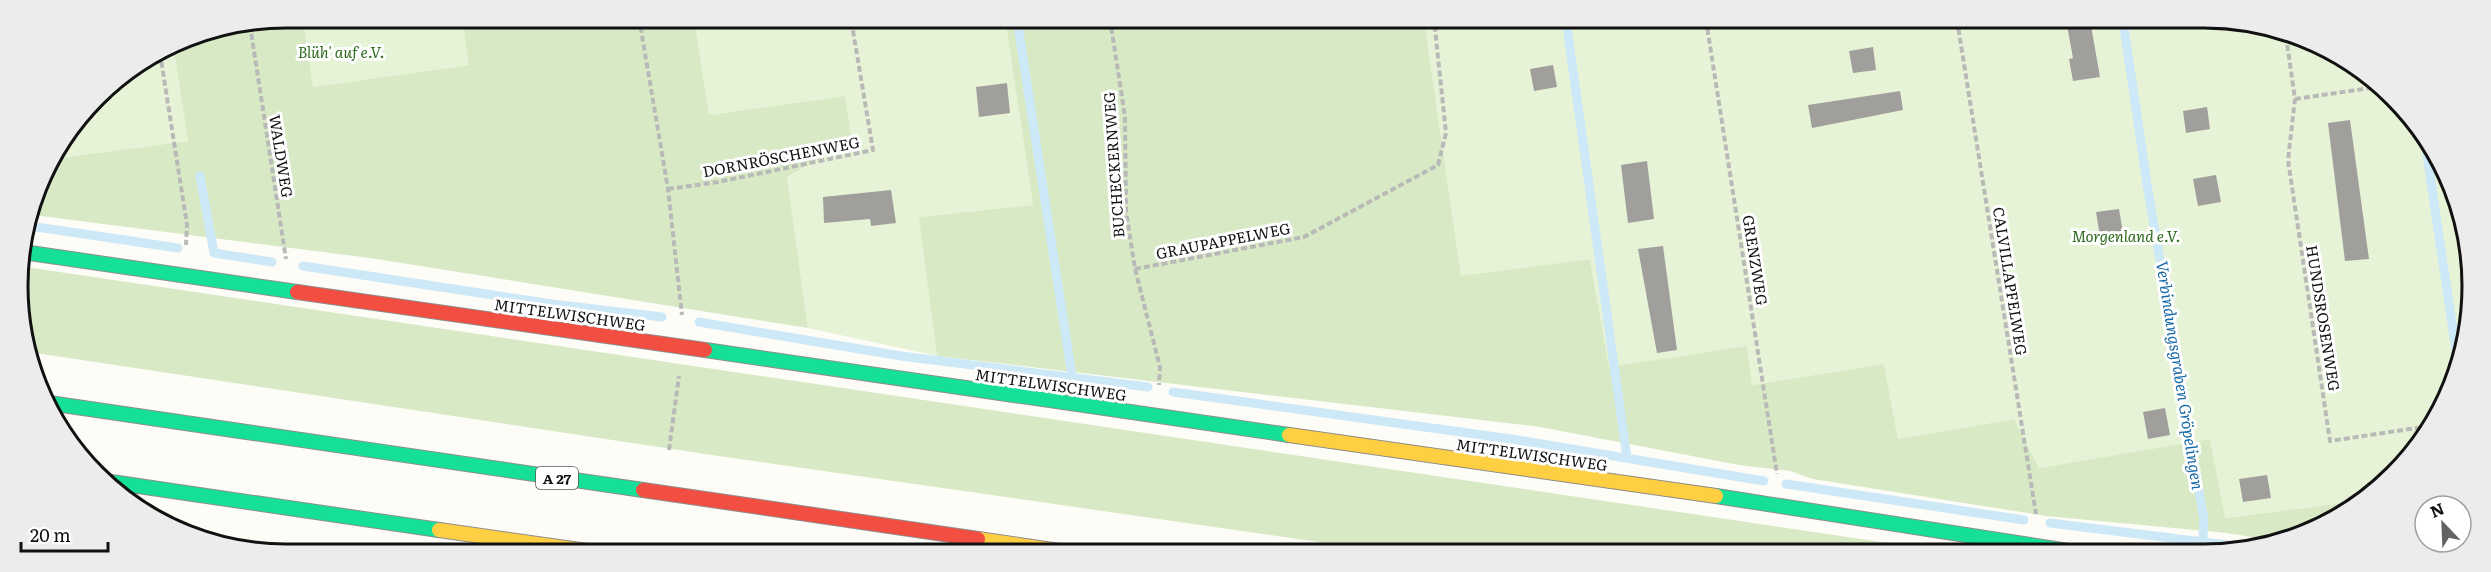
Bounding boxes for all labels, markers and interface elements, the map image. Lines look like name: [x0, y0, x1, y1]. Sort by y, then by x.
park label: Blüh' auf e.V.: [298, 40, 384, 63]
street label: BUCHECKERNWEG: [1096, 91, 1130, 239]
street label: WALDWEG: [264, 113, 300, 199]
street label: DORNRÖSCHENWEG: [701, 130, 861, 182]
street label: CALVILLAPFELWEG: [1988, 205, 2034, 357]
street label: GRENZWEG: [1738, 213, 1774, 307]
street label: GRAUPAPPELWEG: [1154, 216, 1292, 264]
park label: Morgenland e.V.: [2072, 224, 2180, 247]
street label: HUNDSROSENWEG: [2301, 243, 2347, 393]
water label: Verbindungsgraben Gröpelingen: [2151, 259, 2211, 492]
street label: MITTELWISCHWEG: [493, 292, 647, 336]
street label: MITTELWISCHWEG: [974, 362, 1128, 406]
street label: MITTELWISCHWEG: [1455, 432, 1609, 476]
road number: A 27: [536, 467, 578, 489]
north arrow: [2413, 494, 2473, 554]
text: N: [2426, 496, 2448, 523]
scale bar: [21, 515, 108, 553]
text: 20 m: [30, 521, 71, 548]

